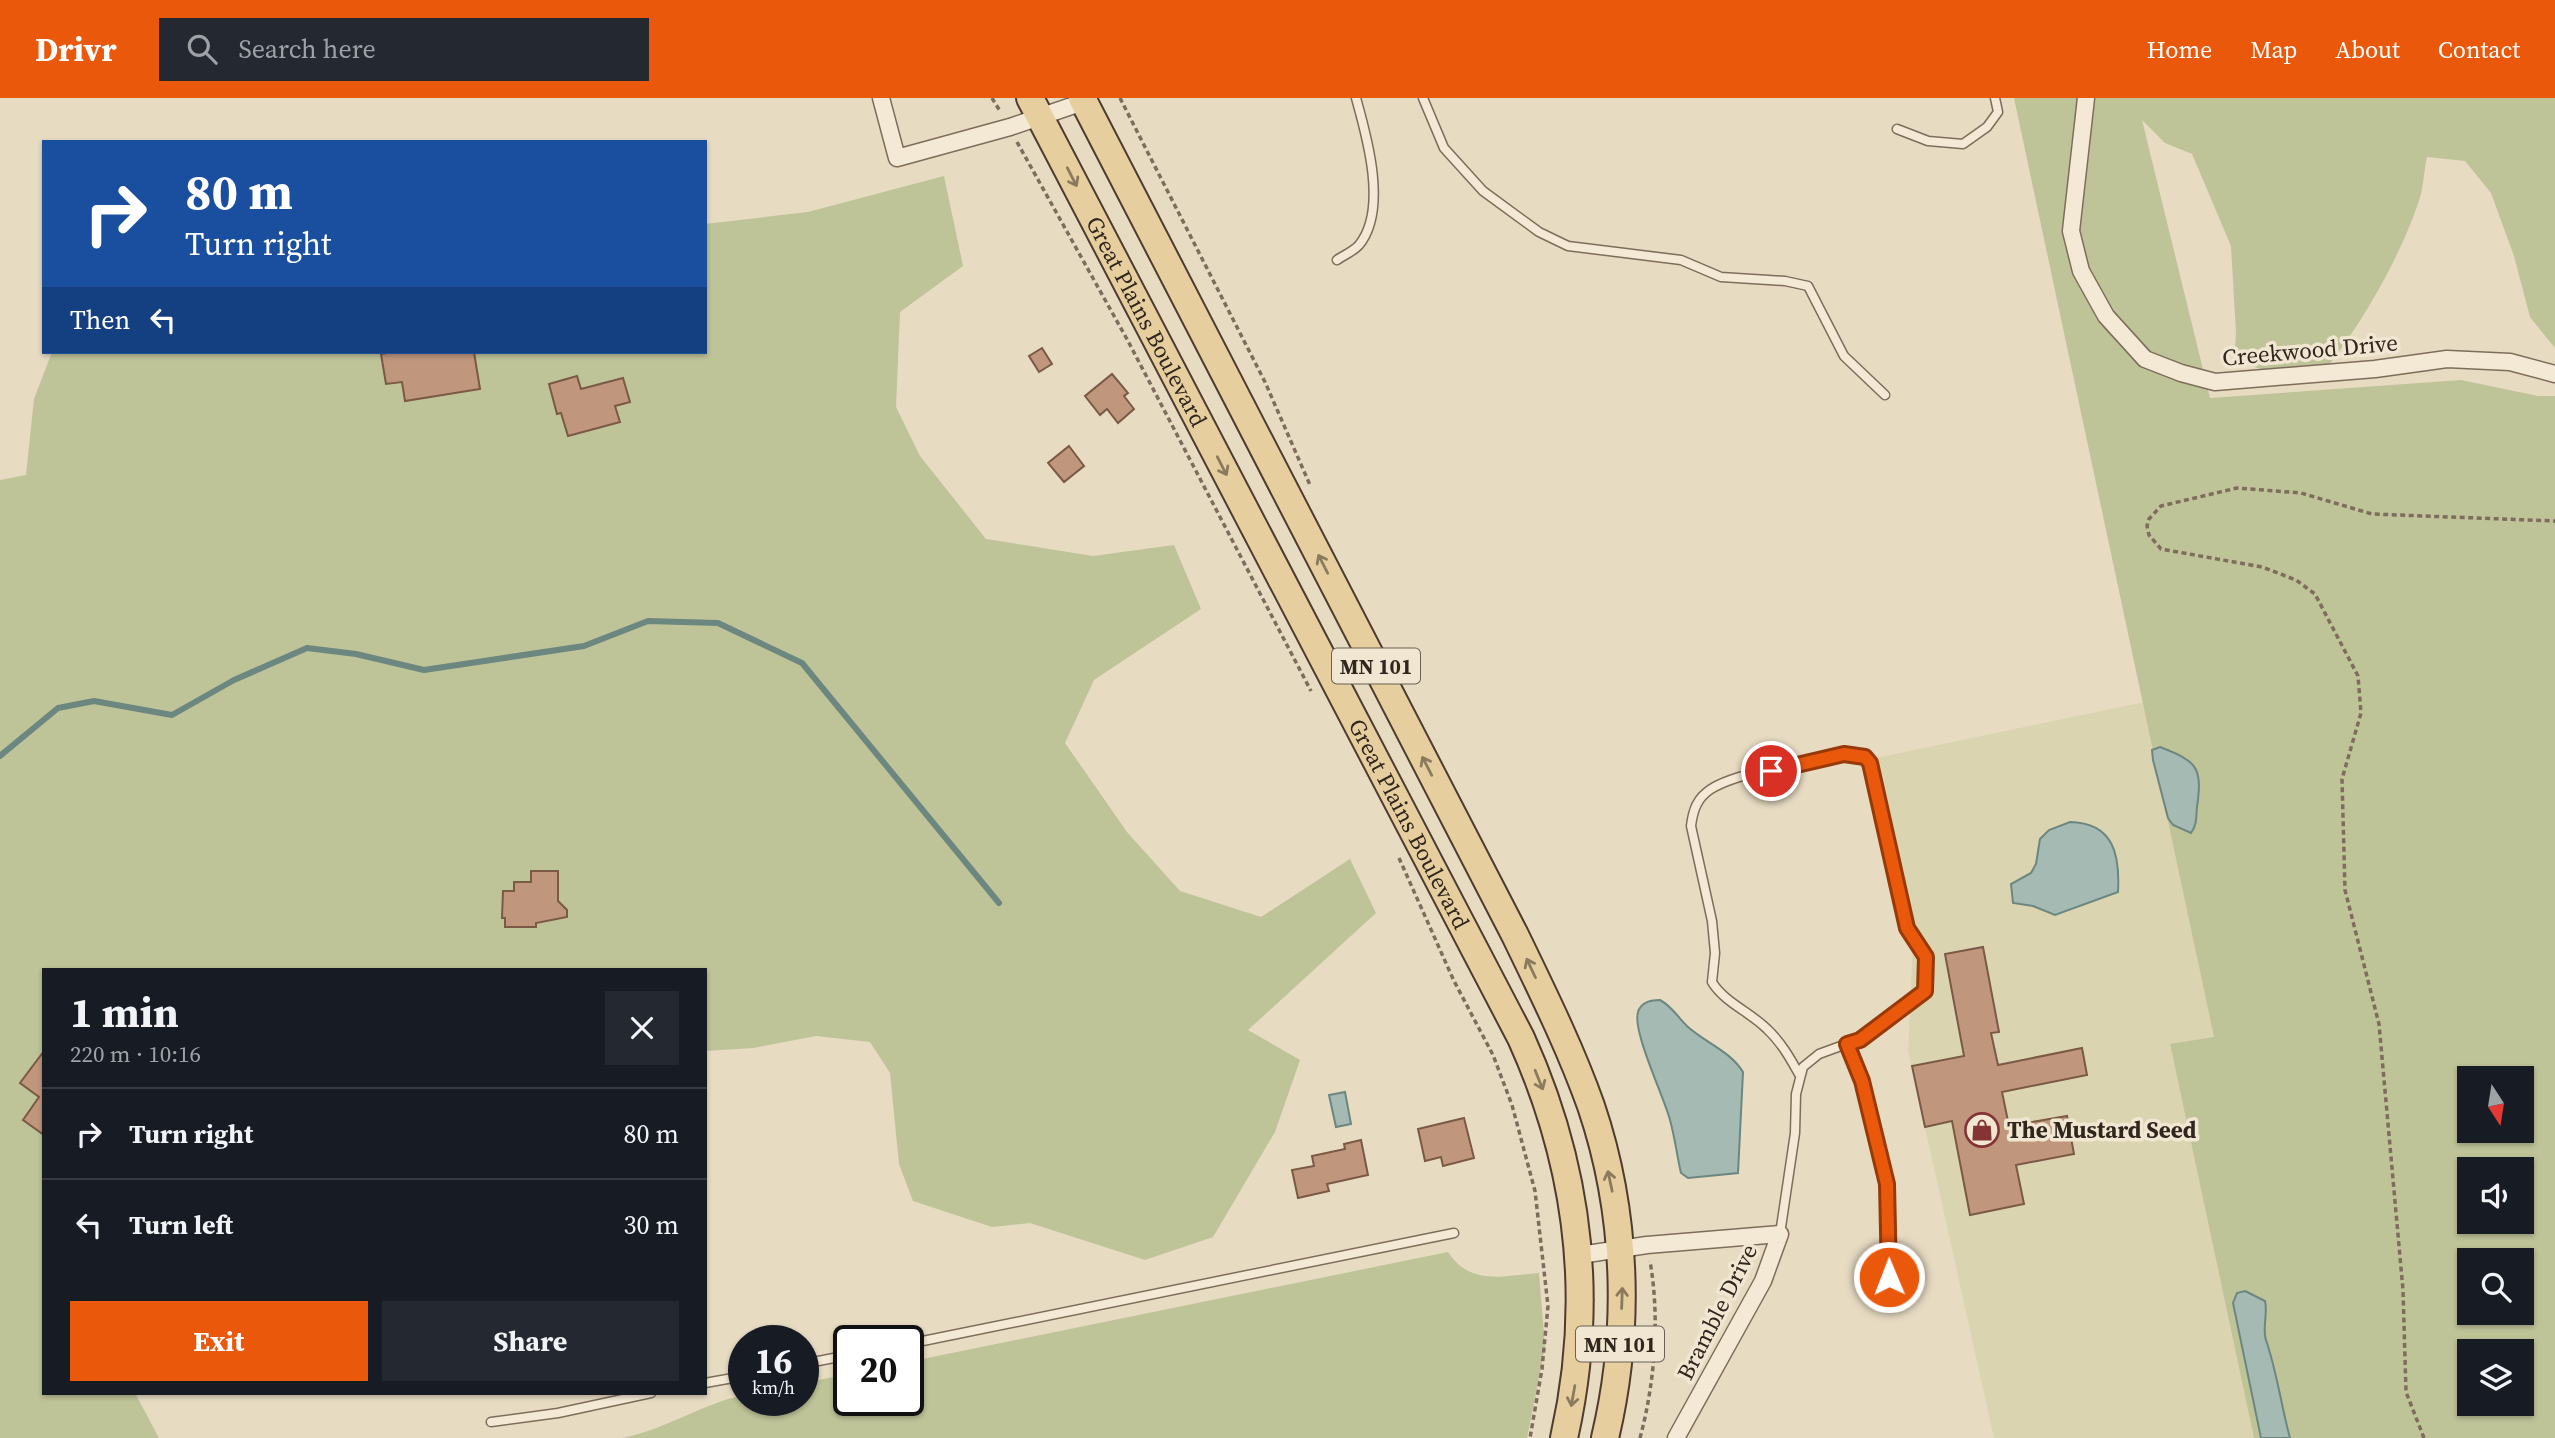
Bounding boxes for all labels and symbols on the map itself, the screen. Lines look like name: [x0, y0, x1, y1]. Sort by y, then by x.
one-way arrow: [1066, 166, 1080, 187]
street label: Great Plains Boulevard: [1078, 211, 1215, 432]
street label: Creekwood Drive: [2221, 326, 2399, 374]
one-way arrow: [1215, 455, 1229, 476]
one-way arrow: [1315, 554, 1329, 575]
road number: MN 101: [1332, 648, 1420, 684]
street label: Great Plains Boulevard: [1341, 713, 1477, 935]
pin: [1741, 741, 1801, 801]
one-way arrow: [1420, 756, 1434, 777]
one-way arrow: [1524, 958, 1537, 979]
north arrow: [2457, 1066, 2534, 1143]
one-way arrow: [1534, 1068, 1547, 1090]
shop icon: The Mustard Seed: [1963, 1111, 2001, 1149]
place label: The Mustard Seed: [2007, 1114, 2197, 1146]
one-way arrow: [1602, 1170, 1616, 1193]
street label: Bramble Drive: [1669, 1238, 1765, 1386]
position arrow: [1852, 1240, 1926, 1314]
one-way arrow: [1615, 1286, 1628, 1309]
speed limit sign: 20: [833, 1325, 924, 1416]
road number: MN 101: [1576, 1326, 1664, 1362]
one-way arrow: [1566, 1384, 1579, 1407]

